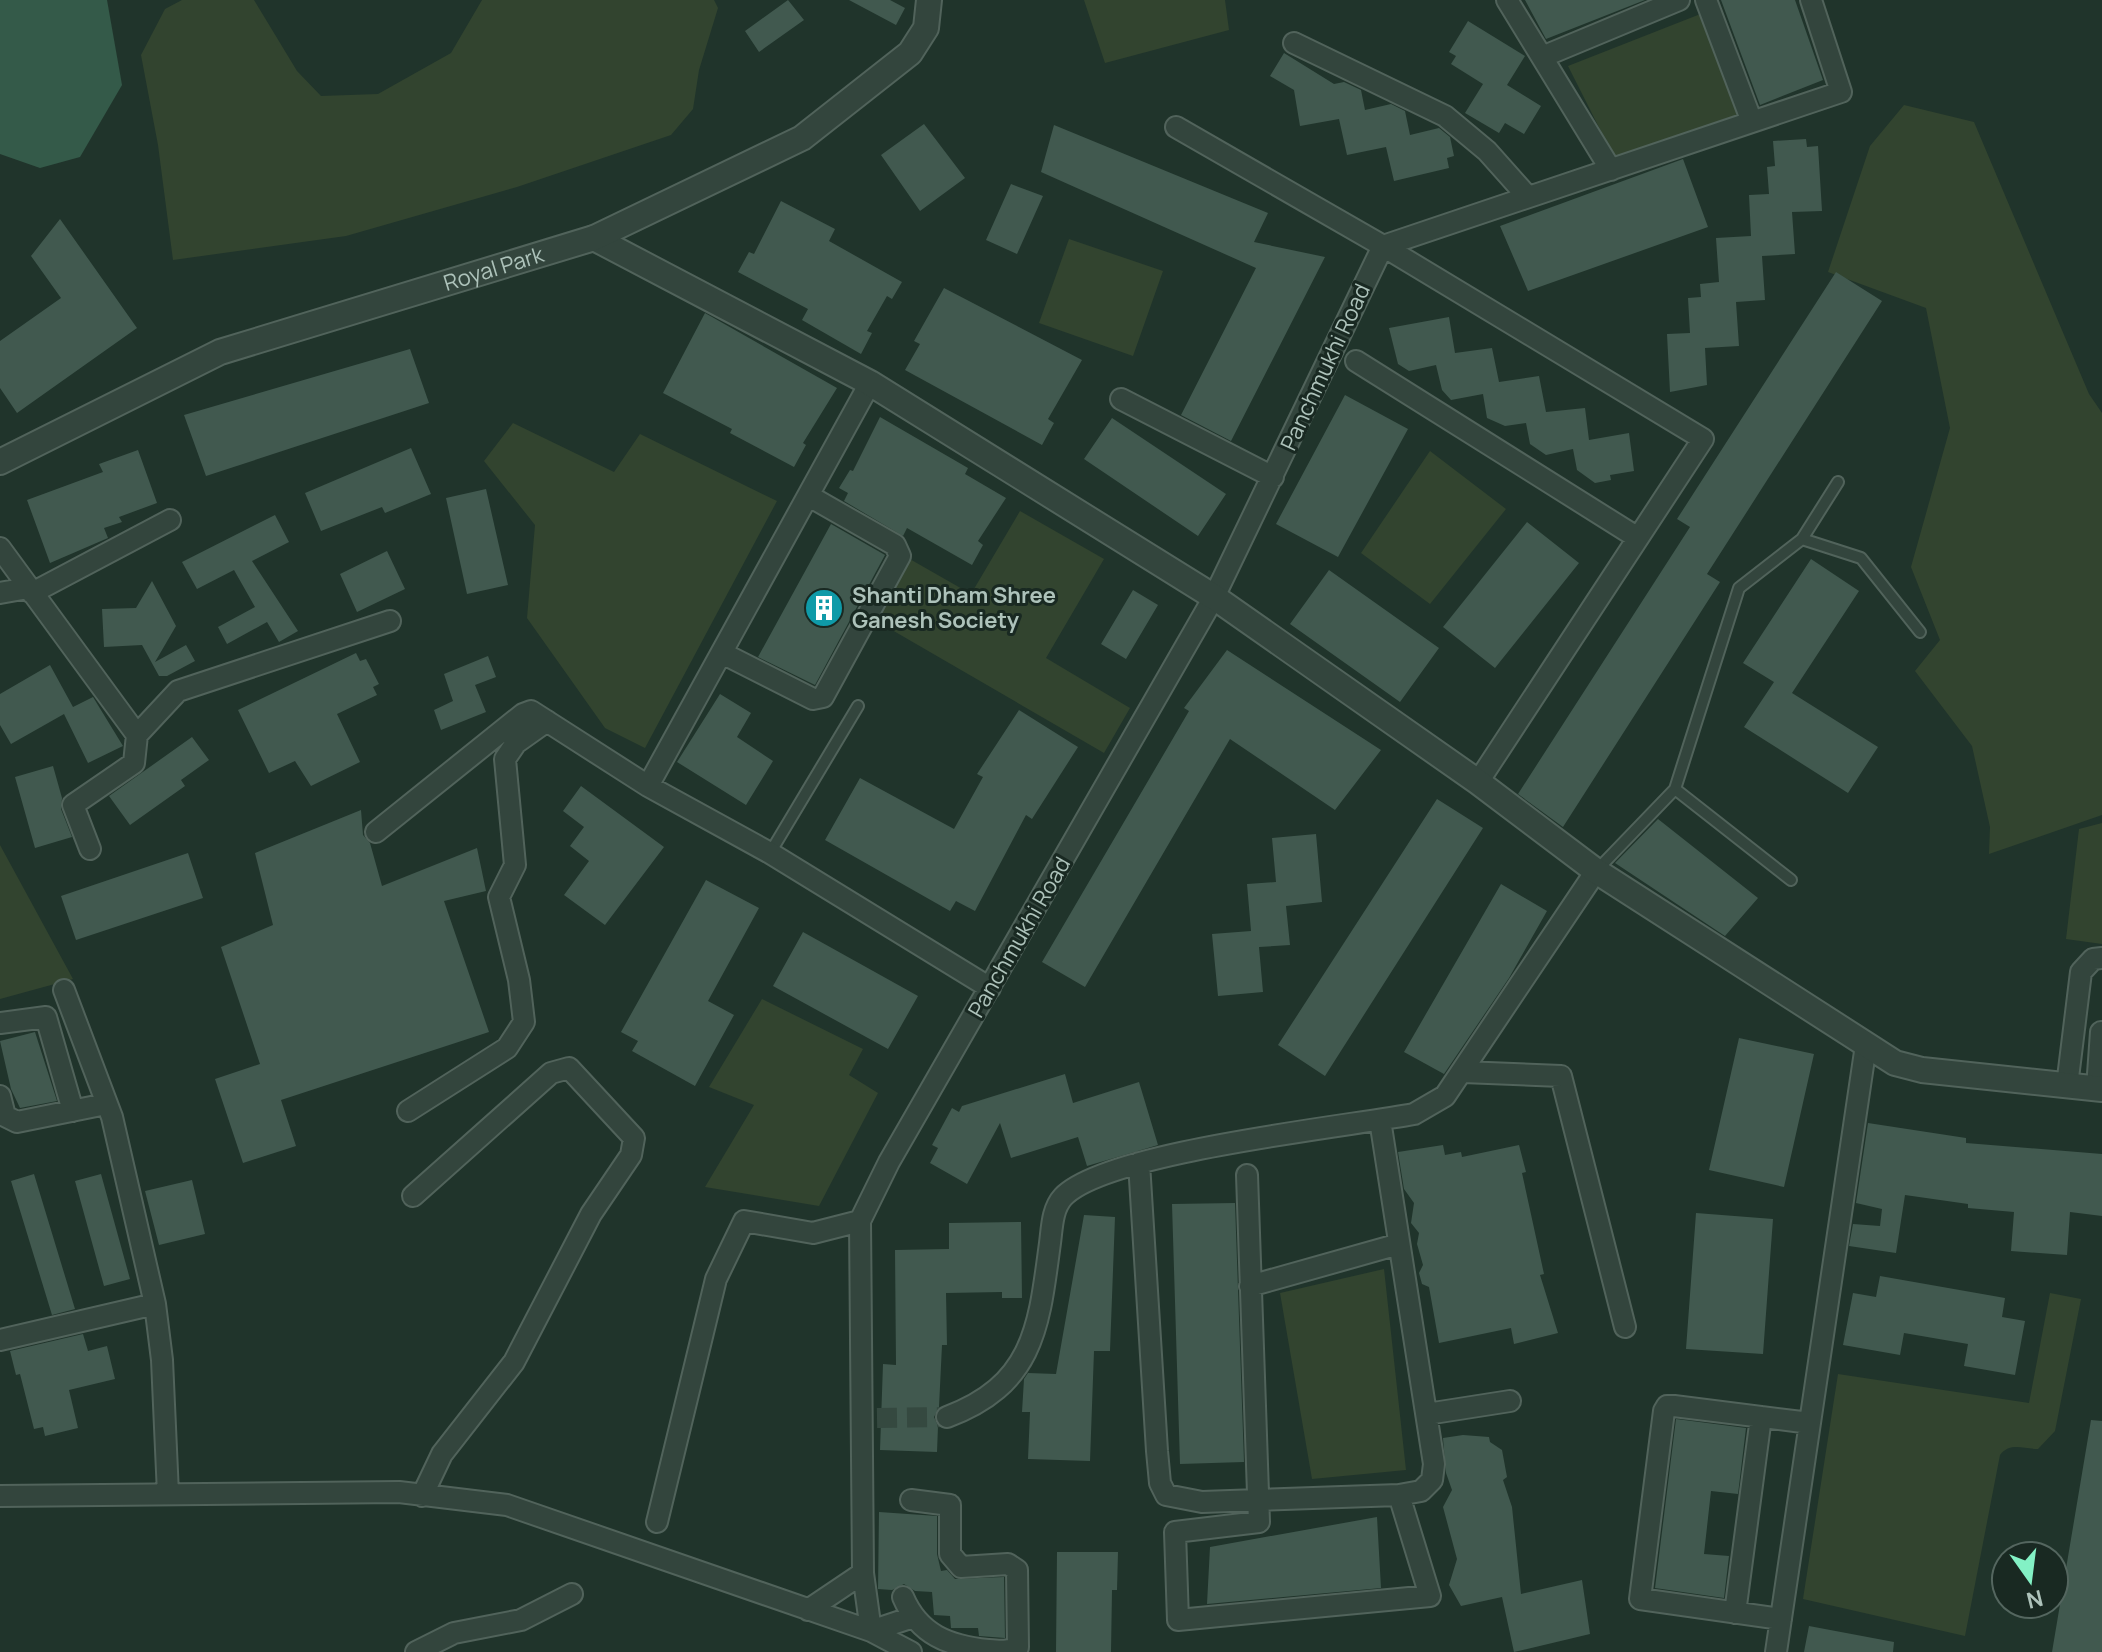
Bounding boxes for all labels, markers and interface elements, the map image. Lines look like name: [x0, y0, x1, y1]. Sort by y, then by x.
street label: Royal Park: [440, 239, 548, 298]
street label: Panchmukhi Road: [1273, 279, 1377, 455]
place label: Shanti Dham Shree Ganesh Society: [852, 580, 1056, 635]
building icon: Shanti Dham Shree Ganesh Society: [803, 587, 845, 629]
street label: Panchmukhi Road: [961, 851, 1077, 1023]
north arrow: [1990, 1540, 2070, 1620]
text: N: [2024, 1583, 2046, 1616]

